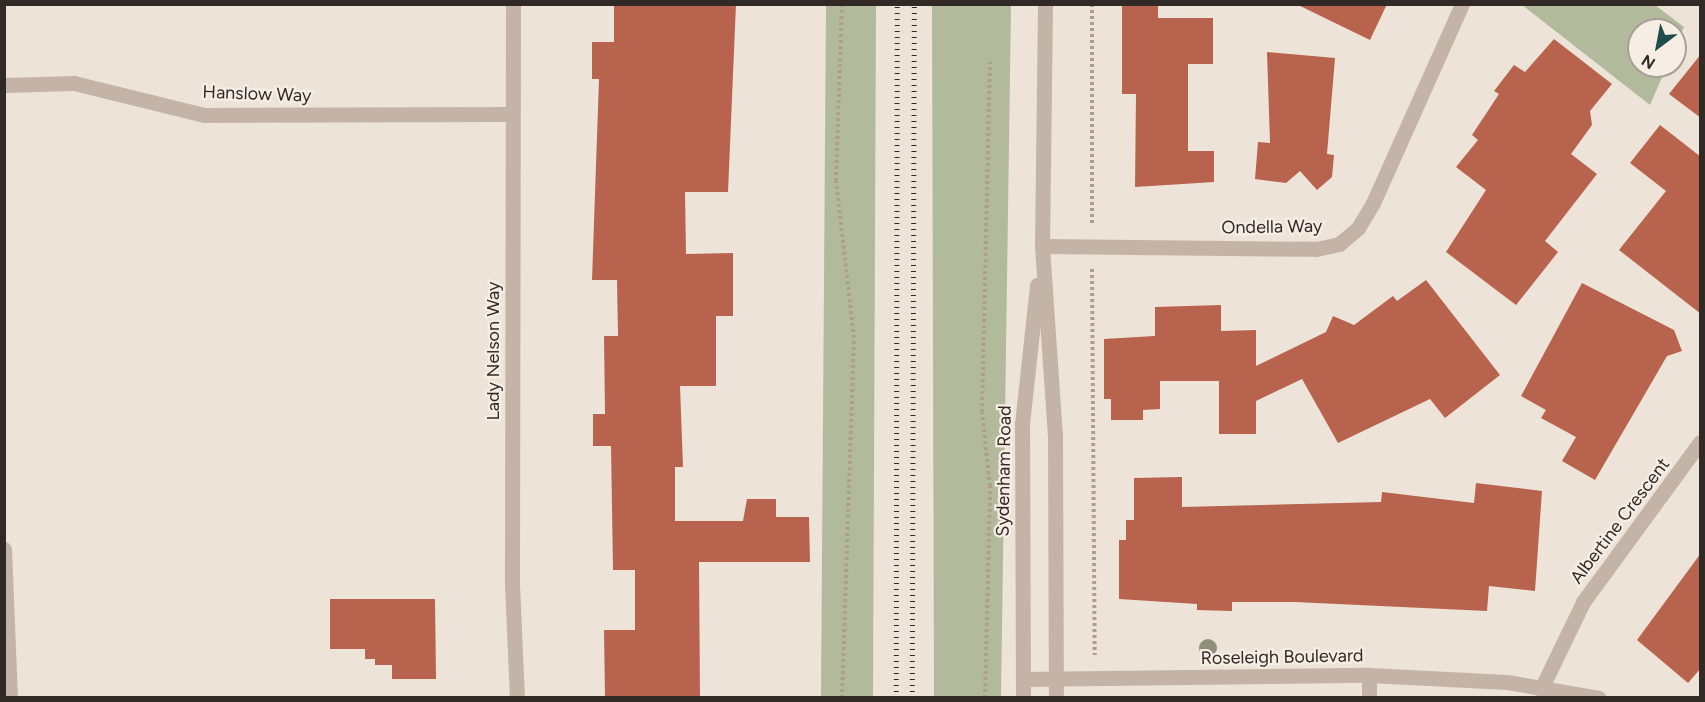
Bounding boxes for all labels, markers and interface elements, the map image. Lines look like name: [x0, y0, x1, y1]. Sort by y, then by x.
north arrow: [1627, 18, 1687, 78]
text: N: [1638, 51, 1659, 73]
street label: Hanslow Way: [202, 81, 312, 107]
street label: Ondella Way: [1221, 215, 1323, 239]
street label: Lady Nelson Way: [482, 281, 504, 421]
street label: Sydenham Road: [992, 405, 1016, 537]
street label: Albertine Crescent: [1566, 454, 1674, 588]
street label: Roseleigh Boulevard: [1200, 645, 1364, 669]

